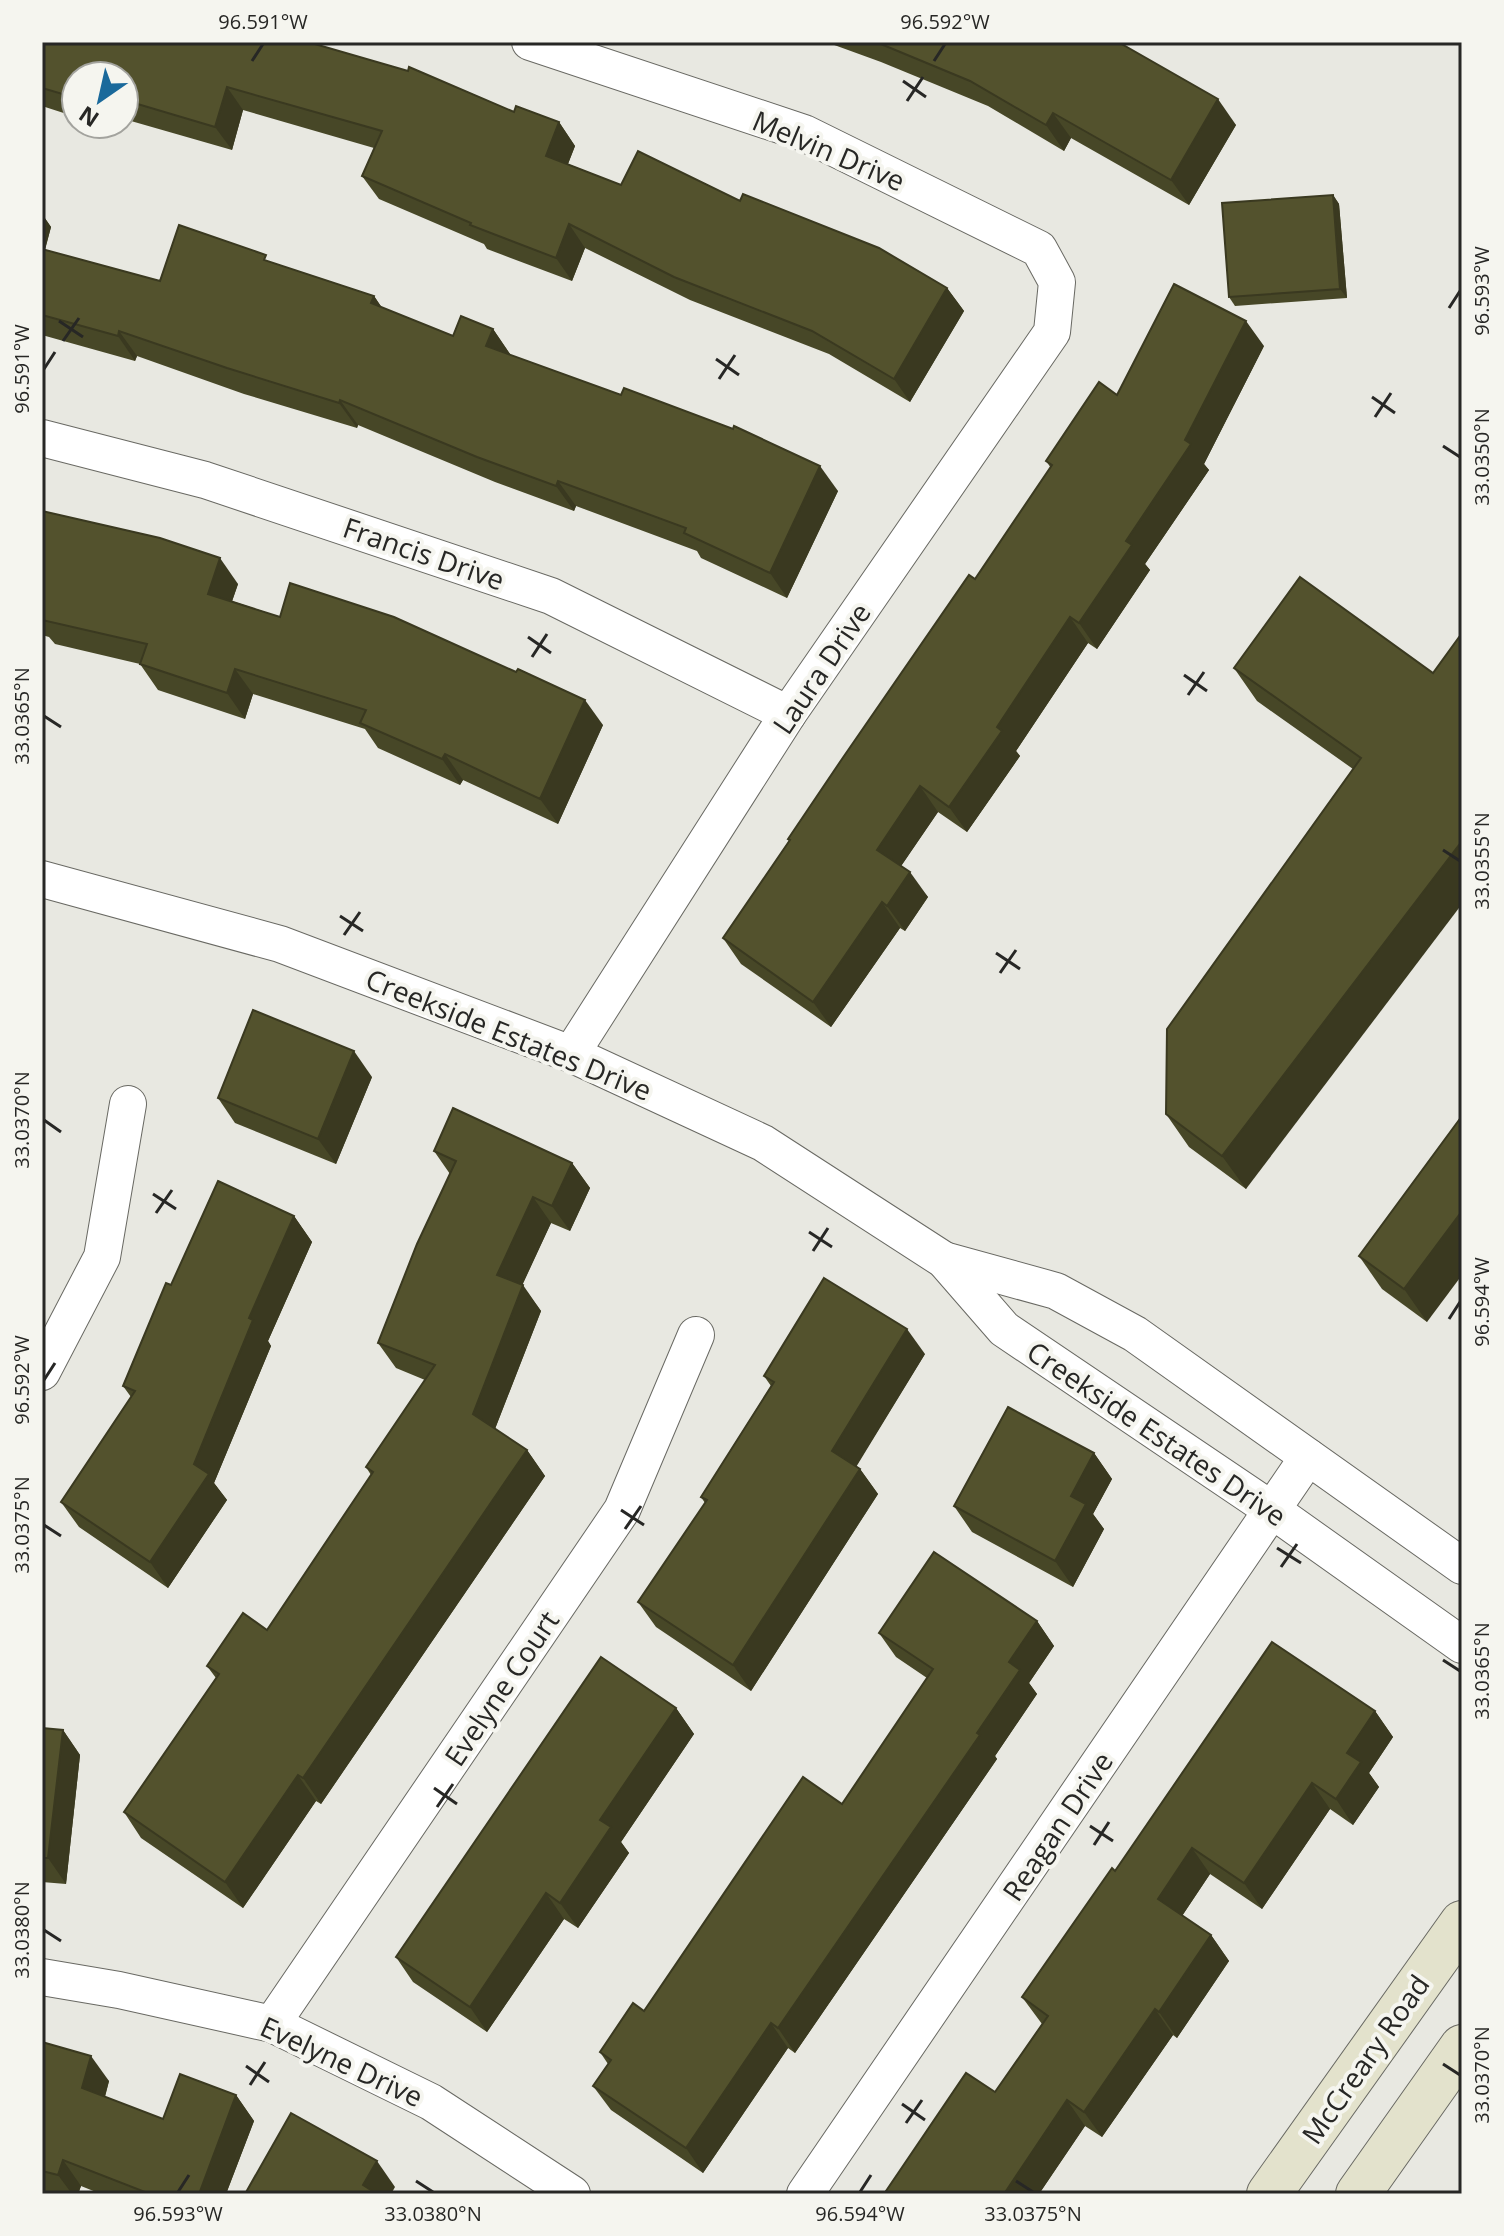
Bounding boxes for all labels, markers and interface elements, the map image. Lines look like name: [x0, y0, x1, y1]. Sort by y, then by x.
text: 96.591°W: [218, 8, 308, 35]
text: 96.592°W: [900, 8, 990, 35]
north arrow: [60, 60, 140, 140]
text: N: [72, 100, 104, 135]
street label: Melvin Drive: [747, 101, 911, 199]
text: 96.593°W: [1468, 246, 1495, 336]
text: 96.591°W: [8, 324, 35, 414]
text: 33.0350°N: [1468, 408, 1495, 506]
street label: Francis Drive: [338, 508, 510, 598]
street label: Laura Drive: [763, 595, 879, 741]
text: 33.0365°N: [8, 667, 35, 765]
text: 33.0355°N: [1468, 812, 1495, 910]
street label: Creekside Estates Drive: [360, 959, 658, 1109]
text: 33.0370°N: [8, 1071, 35, 1169]
text: 96.594°W: [1468, 1257, 1495, 1347]
street label: Creekside Estates Drive: [1020, 1332, 1294, 1534]
text: 96.592°W: [8, 1335, 35, 1425]
text: 33.0375°N: [8, 1476, 35, 1574]
street label: Evelyne Court: [435, 1603, 567, 1773]
text: 33.0365°N: [1468, 1622, 1495, 1720]
street label: Reagan Drive: [993, 1744, 1121, 1908]
text: 33.0380°N: [8, 1881, 35, 1979]
street label: McCreary Road: [1293, 1967, 1437, 2151]
street label: Evelyne Drive: [255, 2007, 429, 2115]
text: 33.0370°N: [1468, 2026, 1495, 2124]
text: 96.593°W: [133, 2200, 223, 2227]
text: 33.0380°N: [384, 2200, 482, 2227]
text: 96.594°W: [815, 2200, 905, 2227]
text: 33.0375°N: [984, 2200, 1082, 2227]

